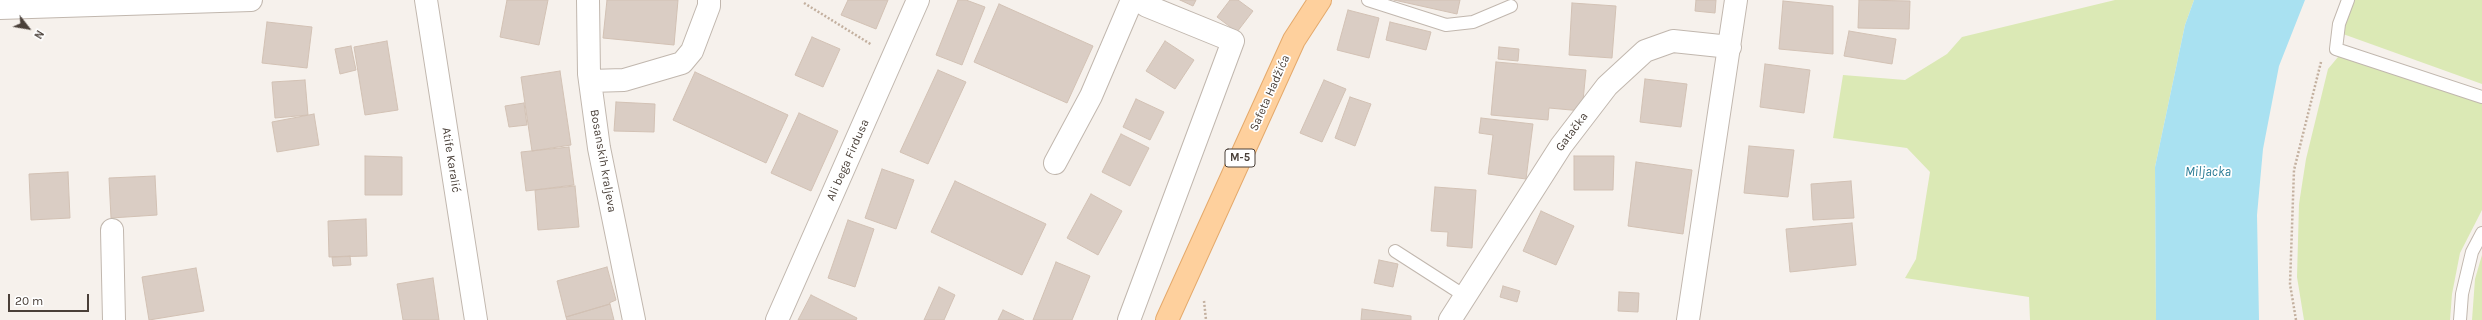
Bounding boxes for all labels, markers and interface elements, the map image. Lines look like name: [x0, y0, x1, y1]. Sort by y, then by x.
north arrow: [8, 8, 48, 48]
text: N: [31, 28, 46, 41]
street label: Safeta Hadžića: [1247, 53, 1293, 133]
street label: Bosanskih kraljeva: [587, 108, 619, 214]
street label: Gatačka: [1553, 110, 1591, 154]
street label: Ali bega Firdusa: [824, 117, 872, 203]
street label: Atife Karalić: [439, 126, 463, 194]
road number: M-5: [1225, 149, 1255, 167]
water label: Miljacka: [2185, 164, 2231, 180]
scale bar: [10, 286, 91, 312]
text: 20 m: [15, 294, 43, 308]

